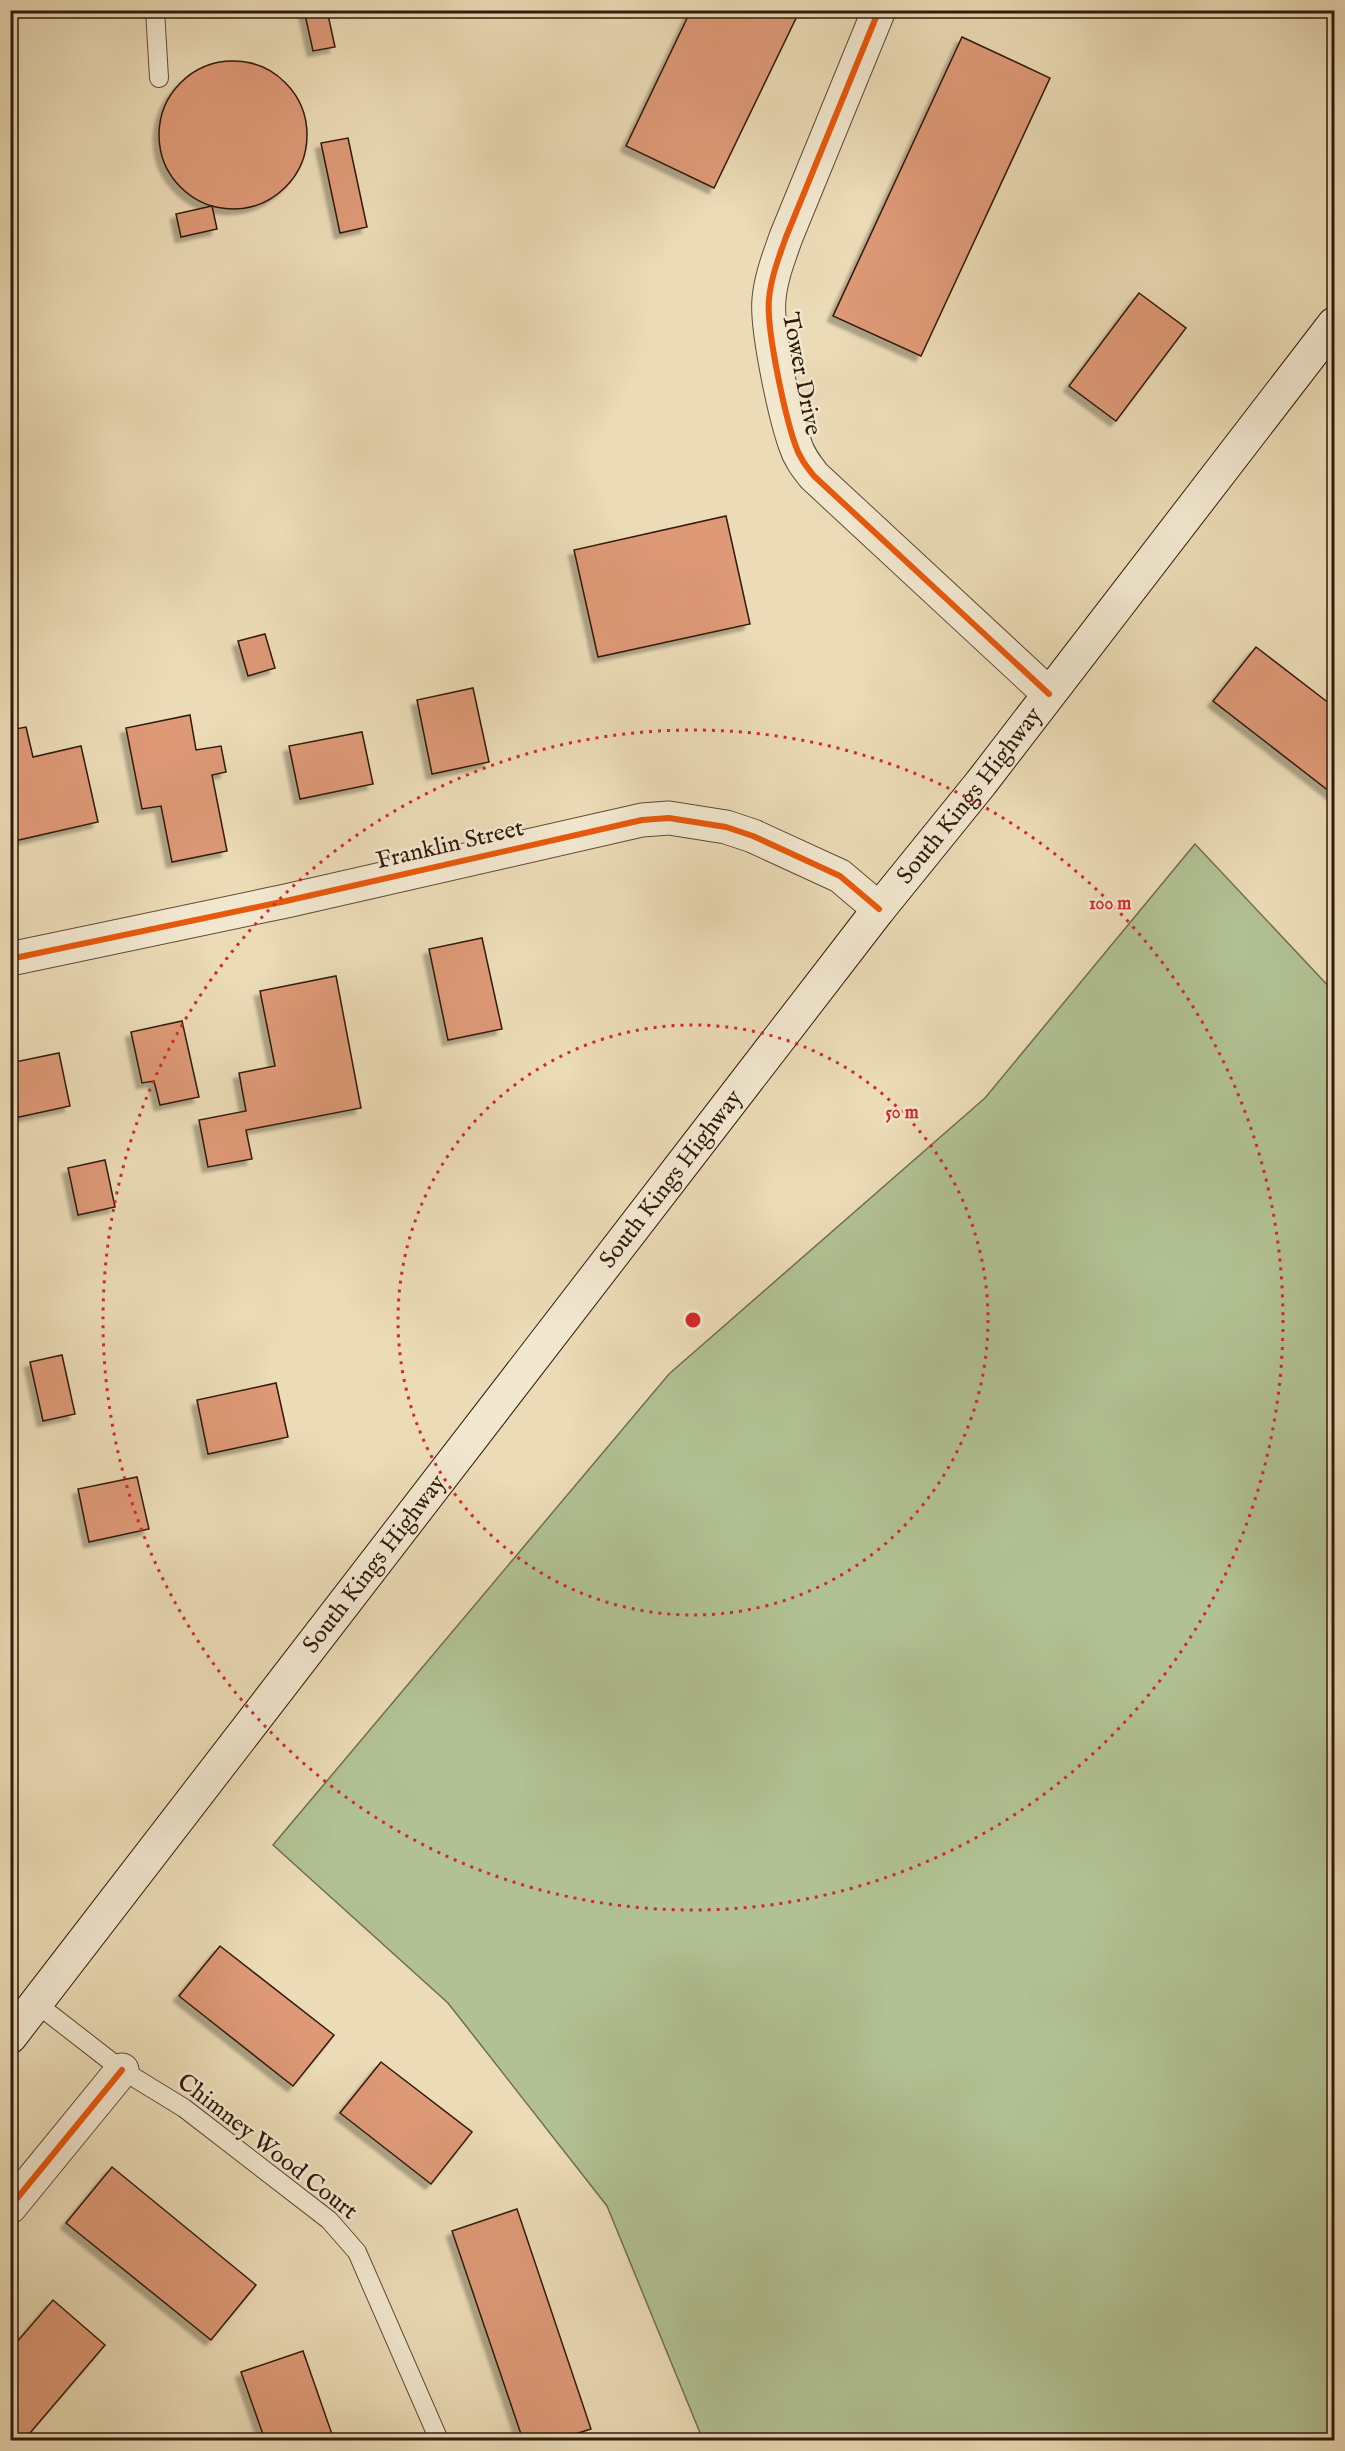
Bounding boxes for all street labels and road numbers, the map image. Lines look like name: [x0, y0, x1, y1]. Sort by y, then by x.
street label: Tower Drive: [774, 310, 828, 438]
street label: South Kings Highway: [890, 701, 1049, 890]
street label: Franklin Street: [373, 813, 527, 877]
street label: South Kings Highway: [592, 1083, 750, 1275]
street label: South Kings Highway: [296, 1468, 453, 1660]
street label: Chimney Wood Court: [170, 2067, 364, 2227]

